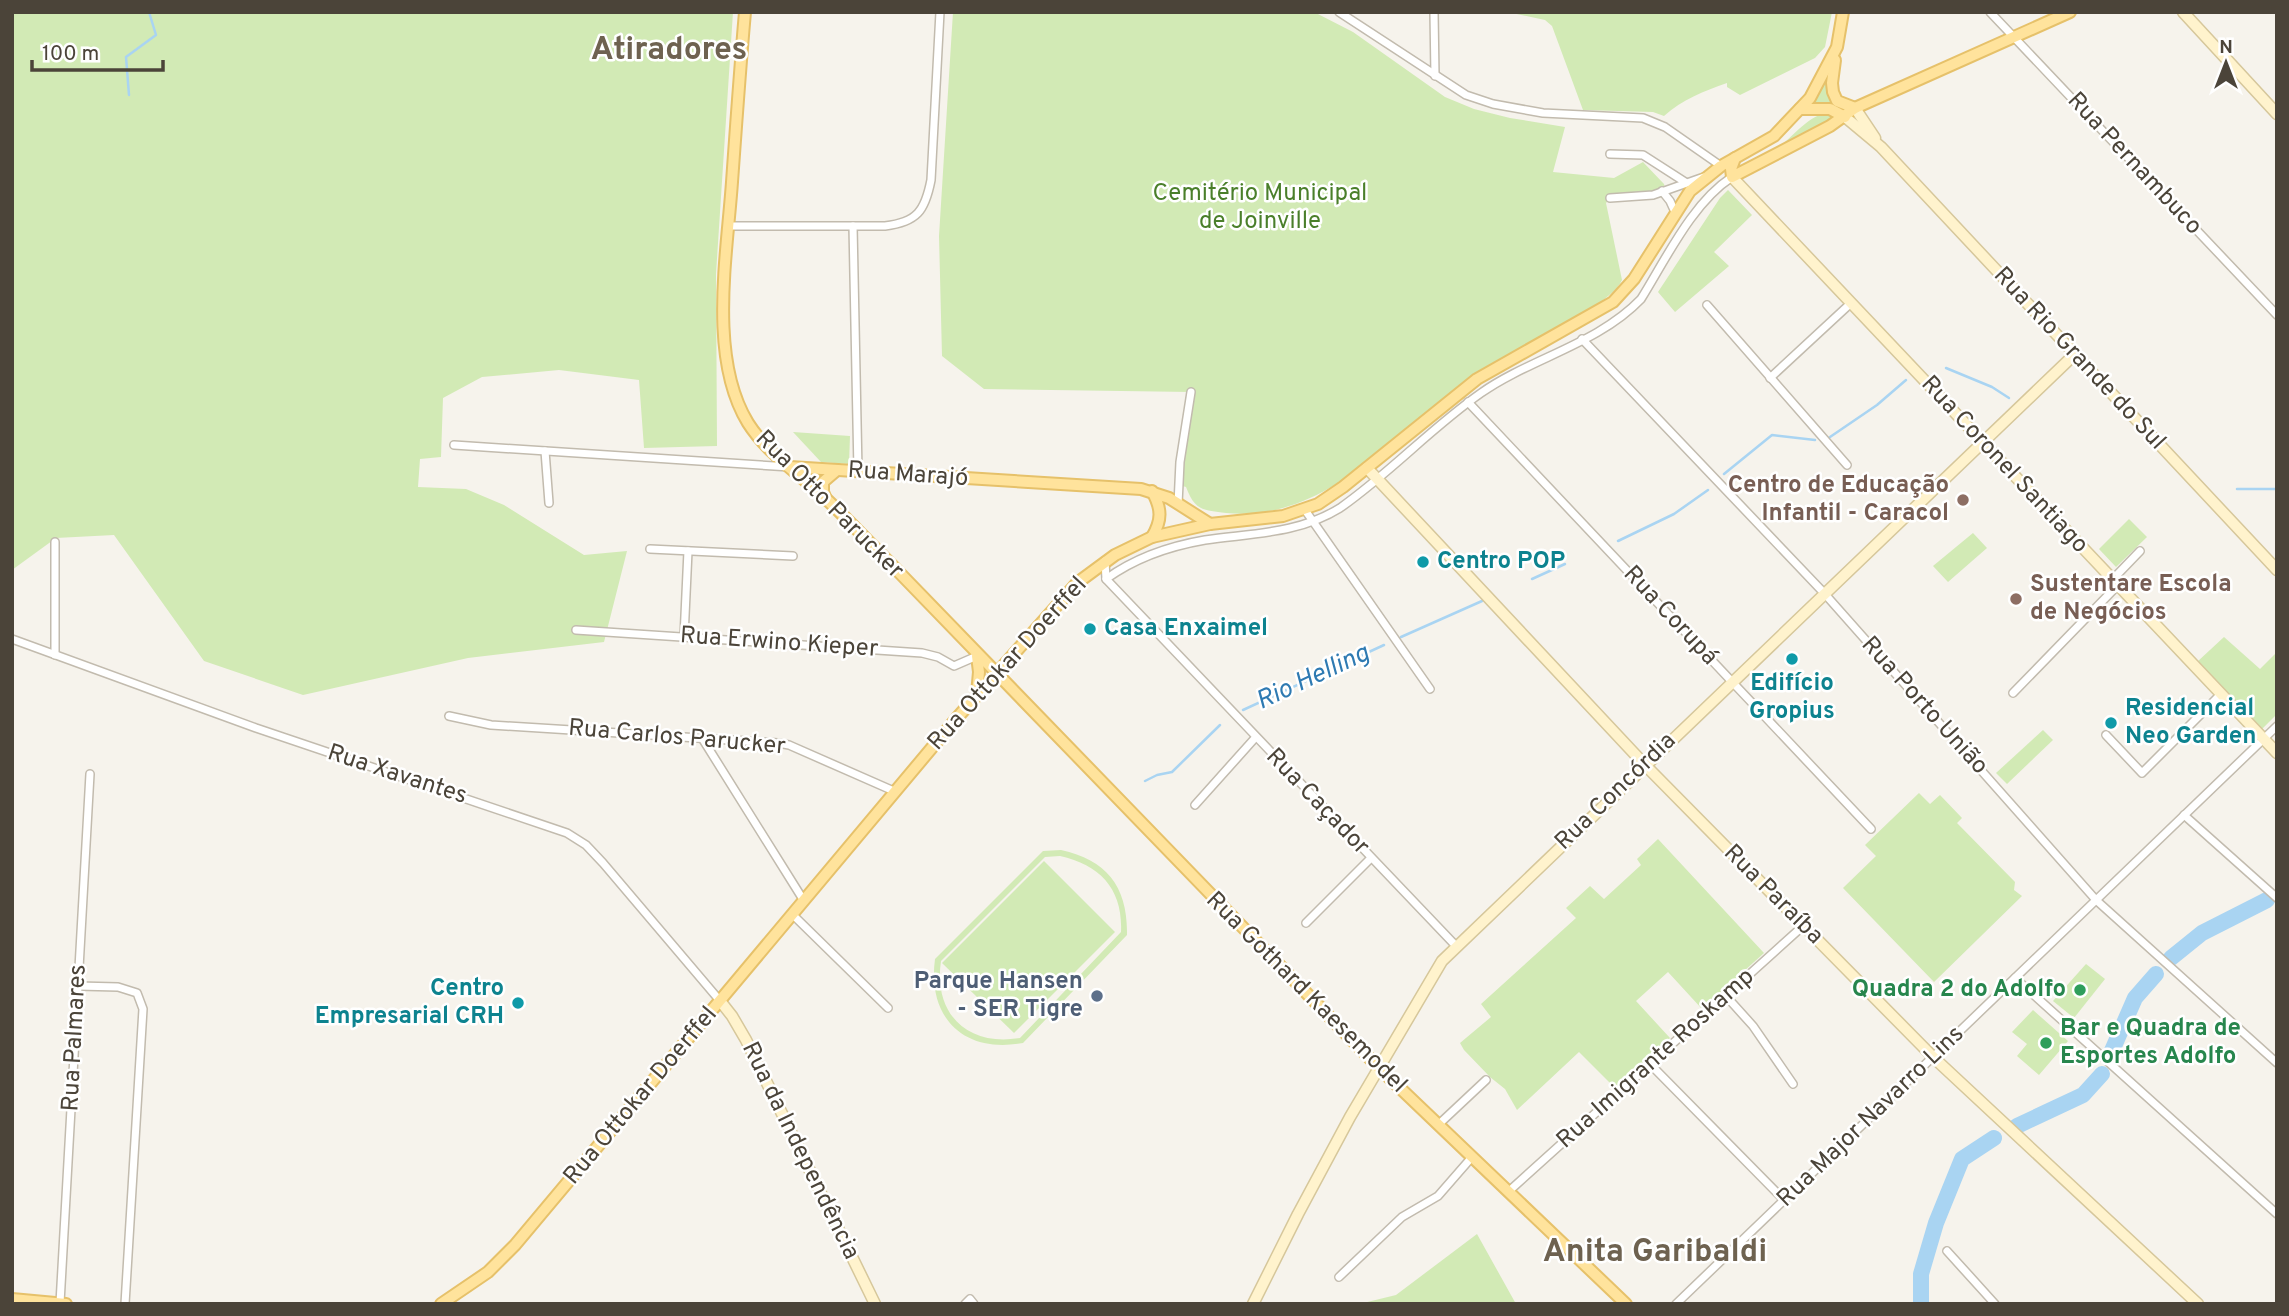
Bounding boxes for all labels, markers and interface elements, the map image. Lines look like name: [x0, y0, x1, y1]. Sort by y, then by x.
scale bar: [32, 28, 163, 72]
north arrow: [2191, 28, 2261, 98]
district label: Atiradores: [591, 31, 747, 71]
text: N: [2219, 36, 2233, 60]
text: 100 m: [42, 41, 99, 68]
street label: Rua Pernambuco: [2060, 86, 2208, 242]
park label: Cemitério Municipal de Joinville: [1153, 179, 1367, 237]
street label: Rua Rio Grande do Sul: [1986, 261, 2172, 457]
street label: Rua Coronel Santiago: [1914, 370, 2094, 560]
street label: Rua Otto Parucker: [748, 424, 910, 586]
street label: Rua Marajó: [847, 456, 969, 494]
place label: Centro de Educação Infantil - Caracol: [1728, 471, 1949, 529]
marker: Centro de Educação Infantil - Caracol: [1955, 492, 1971, 508]
place label: Centro POP: [1437, 547, 1565, 577]
marker: Centro POP: [1415, 554, 1431, 570]
street label: Rua Corupá: [1616, 560, 1724, 672]
place label: Sustentare Escola de Negócios: [2030, 570, 2232, 628]
street label: Rua Ottokar Doerffel: [922, 571, 1094, 757]
marker: Sustentare Escola de Negócios: [2008, 591, 2024, 607]
place label: Casa Enxaimel: [1104, 614, 1268, 644]
street label: Rua Erwino Kieper: [679, 621, 879, 665]
marker: Casa Enxaimel: [1082, 621, 1098, 637]
street label: Rua Porto União: [1854, 631, 1994, 781]
water label: Rio Helling: [1251, 637, 1376, 719]
marker: Edifício Gropius: [1784, 651, 1800, 667]
place label: Edifício Gropius: [1749, 669, 1835, 727]
place label: Residencial Neo Garden: [2125, 694, 2256, 752]
street label: Rua Carlos Parucker: [567, 714, 787, 762]
marker: Residencial Neo Garden: [2103, 715, 2119, 731]
street label: Rua Concórdia: [1549, 727, 1683, 857]
street label: Rua Xavantes: [323, 738, 471, 812]
street label: Rua Caçador: [1259, 742, 1375, 862]
street label: Rua Paraíba: [1717, 839, 1829, 951]
street label: Rua Gothard Kaesemodel: [1199, 886, 1413, 1100]
street label: Rua Imigrante Roskamp: [1551, 962, 1761, 1156]
street label: Rua Palmares: [56, 964, 94, 1112]
place label: Parque Hansen - SER Tigre: [914, 967, 1083, 1025]
place label: Centro Empresarial CRH: [315, 974, 504, 1032]
place label: Quadra 2 do Adolfo: [1852, 975, 2066, 1005]
marker: Quadra 2 do Adolfo: [2072, 982, 2088, 998]
marker: Parque Hansen - SER Tigre: [1089, 988, 1105, 1004]
marker: Centro Empresarial CRH: [510, 995, 526, 1011]
street label: Rua Ottokar Doerffel: [558, 1001, 724, 1191]
place label: Bar e Quadra de Esportes Adolfo: [2060, 1014, 2241, 1072]
street label: Rua Major Navarro Lins: [1771, 1020, 1971, 1214]
marker: Bar e Quadra de Esportes Adolfo: [2038, 1035, 2054, 1051]
street label: Rua da Independência: [734, 1037, 866, 1265]
district label: Anita Garibaldi: [1543, 1233, 1767, 1273]

